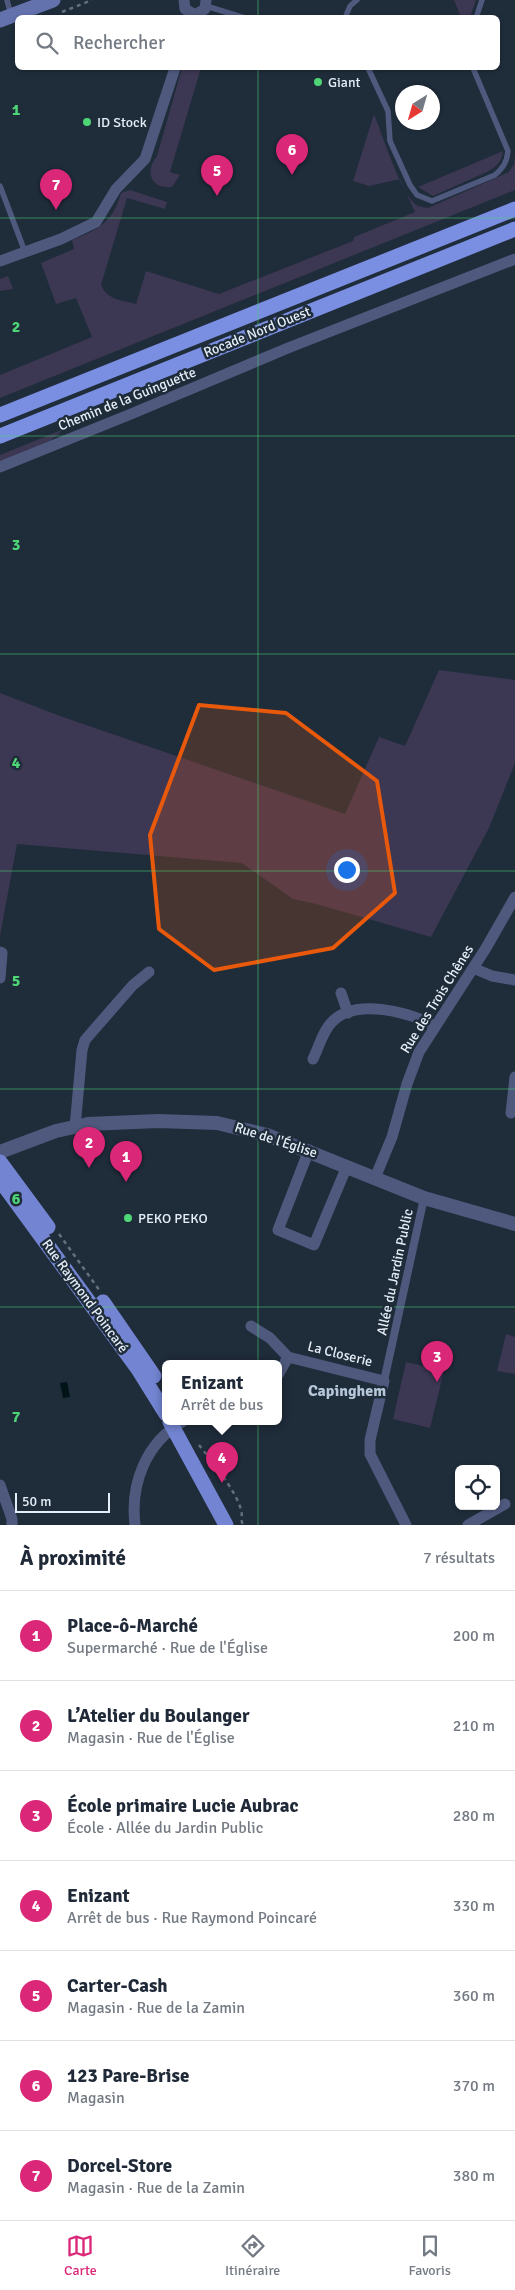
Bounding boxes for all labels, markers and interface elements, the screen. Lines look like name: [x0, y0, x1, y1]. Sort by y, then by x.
search box: [15, 15, 500, 70]
icon: search: [33, 29, 61, 57]
text: Rechercher: [73, 31, 165, 55]
place label: Giant: [328, 74, 361, 91]
marker: Giant: [312, 76, 324, 88]
north arrow: [395, 85, 440, 130]
text: 1: [12, 100, 21, 120]
place label: ID Stock: [97, 114, 147, 131]
marker: ID Stock: [81, 116, 93, 128]
pin: 6: [276, 134, 308, 175]
pin: 5: [201, 155, 233, 196]
pin: 7: [40, 169, 72, 210]
street label: Rocade Nord Ouest: [201, 303, 313, 361]
text: 2: [12, 317, 20, 337]
street label: Chemin de la Guinguette: [56, 364, 198, 434]
text: 3: [12, 535, 20, 555]
text: 4: [12, 753, 21, 773]
your location: [334, 857, 360, 883]
street label: Rue des Trois Chênes: [397, 942, 477, 1056]
text: 5: [12, 971, 20, 991]
street label: Rue de l'Église: [232, 1119, 320, 1161]
pin: 2: [73, 1127, 105, 1168]
pin: 1: [110, 1141, 142, 1182]
text: 6: [12, 1189, 21, 1209]
street label: Allée du Jardin Public: [373, 1207, 417, 1337]
place label: PEKO PEKO: [138, 1210, 208, 1227]
marker: PEKO PEKO: [122, 1212, 134, 1224]
street label: Rue Raymond Poincaré: [38, 1236, 132, 1356]
street label: La Closerie: [306, 1338, 374, 1370]
pin: 3: [421, 1341, 453, 1382]
popup: [162, 1360, 282, 1425]
text: Enizant: [181, 1371, 243, 1395]
district label: Capinghem: [308, 1381, 386, 1401]
text: Arrêt de bus: [181, 1395, 263, 1415]
text: 7: [12, 1407, 21, 1427]
pin: 4: [206, 1442, 238, 1483]
map controls: [455, 1465, 500, 1510]
button: locate: [455, 1465, 500, 1510]
scale bar: [15, 1490, 110, 1513]
text: 50 m: [22, 1493, 51, 1510]
text: À proximité: [20, 1545, 126, 1571]
text: 7 résultats: [423, 1548, 495, 1568]
text: Place-ô-Marché: [67, 1614, 198, 1638]
text: 1: [32, 1626, 40, 1646]
text: 200 m: [453, 1626, 495, 1646]
text: Supermarché · Rue de l'Église: [67, 1638, 268, 1658]
text: L’Atelier du Boulanger: [67, 1704, 250, 1728]
text: 2: [32, 1716, 40, 1736]
text: 210 m: [453, 1716, 495, 1736]
text: Magasin · Rue de l'Église: [67, 1728, 235, 1748]
text: École primaire Lucie Aubrac: [67, 1794, 298, 1818]
text: 3: [32, 1806, 40, 1826]
text: 280 m: [453, 1806, 495, 1826]
text: École · Allée du Jardin Public: [67, 1818, 263, 1838]
text: Enizant: [67, 1884, 130, 1908]
text: 4: [32, 1896, 40, 1916]
text: 330 m: [453, 1896, 495, 1916]
text: Arrêt de bus · Rue Raymond Poincaré: [67, 1908, 317, 1928]
text: Carter-Cash: [67, 1974, 168, 1998]
text: 5: [32, 1986, 40, 2006]
text: 360 m: [453, 1986, 495, 2006]
text: Magasin · Rue de la Zamin: [67, 1998, 245, 2018]
text: 123 Pare-Brise: [67, 2064, 189, 2088]
text: 6: [32, 2076, 40, 2096]
text: 370 m: [453, 2076, 495, 2096]
text: Magasin: [67, 2088, 125, 2108]
text: Dorcel-Store: [67, 2154, 172, 2178]
text: 7: [32, 2166, 40, 2186]
text: 380 m: [453, 2166, 495, 2186]
text: Magasin · Rue de la Zamin: [67, 2178, 245, 2198]
tab: Carte: [64, 2232, 97, 2279]
tab: Itinéraire: [225, 2232, 280, 2279]
tab: Favoris: [408, 2232, 451, 2279]

